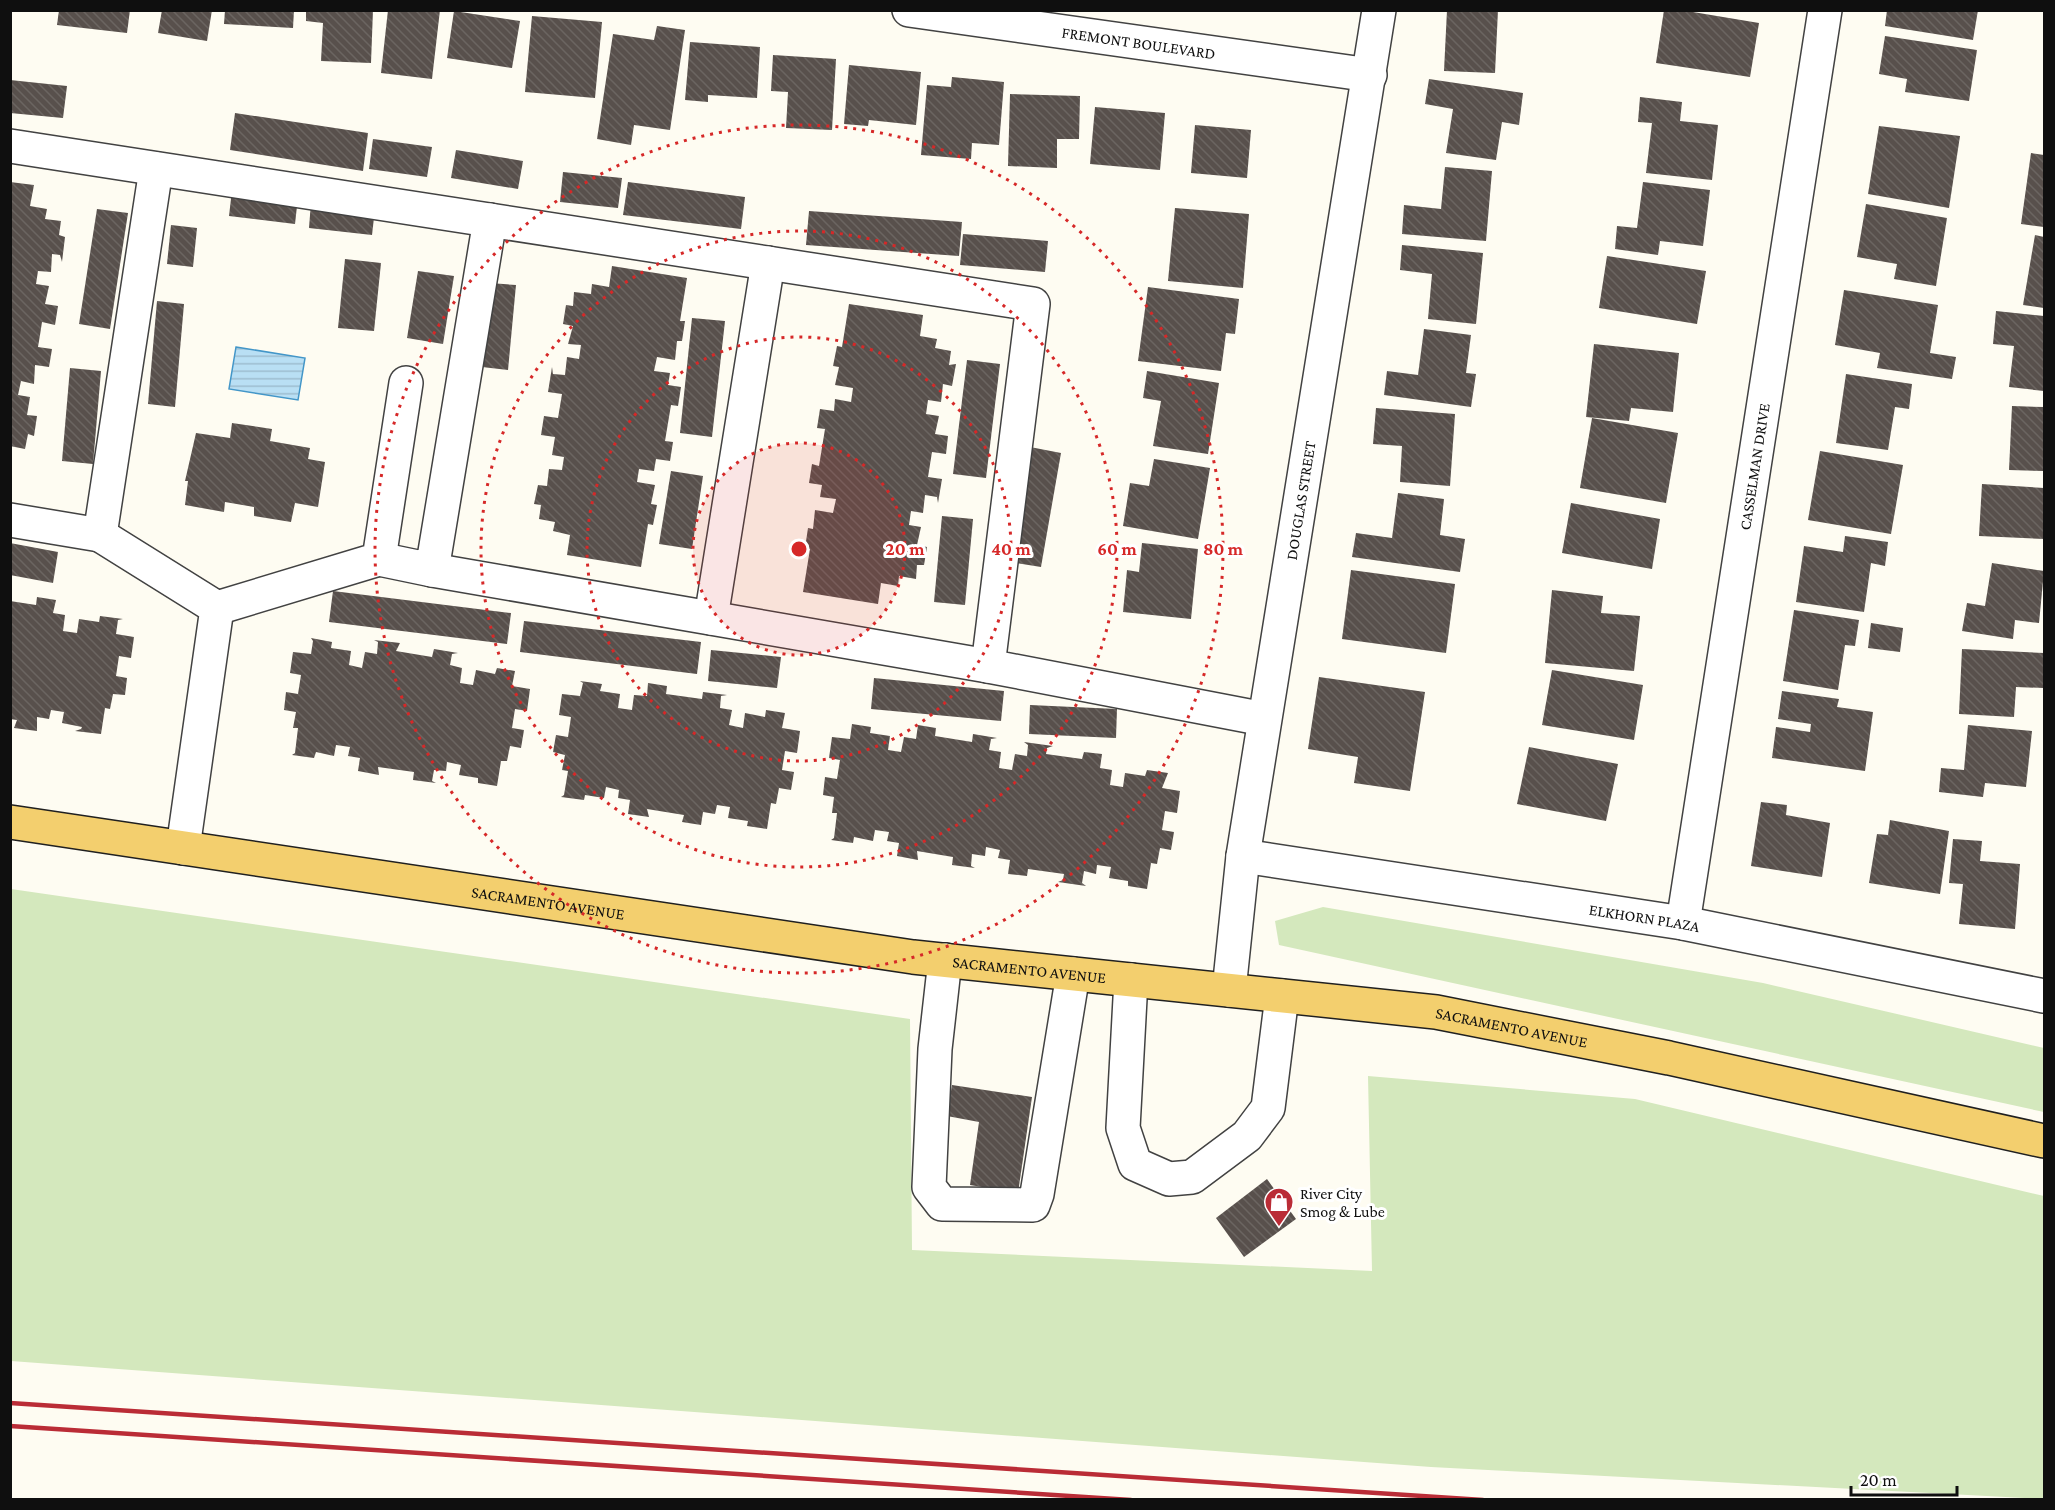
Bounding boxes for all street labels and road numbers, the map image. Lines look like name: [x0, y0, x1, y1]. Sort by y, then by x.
street label: FREMONT BOULEVARD: [1061, 23, 1217, 62]
street label: CASSELMAN DRIVE: [1736, 402, 1772, 531]
street label: DOUGLAS STREET: [1282, 439, 1318, 561]
street label: SACRAMENTO AVENUE: [470, 883, 626, 922]
street label: ELKHORN PLAZA: [1588, 900, 1702, 935]
street label: SACRAMENTO AVENUE: [952, 953, 1107, 986]
street label: SACRAMENTO AVENUE: [1434, 1004, 1589, 1050]

